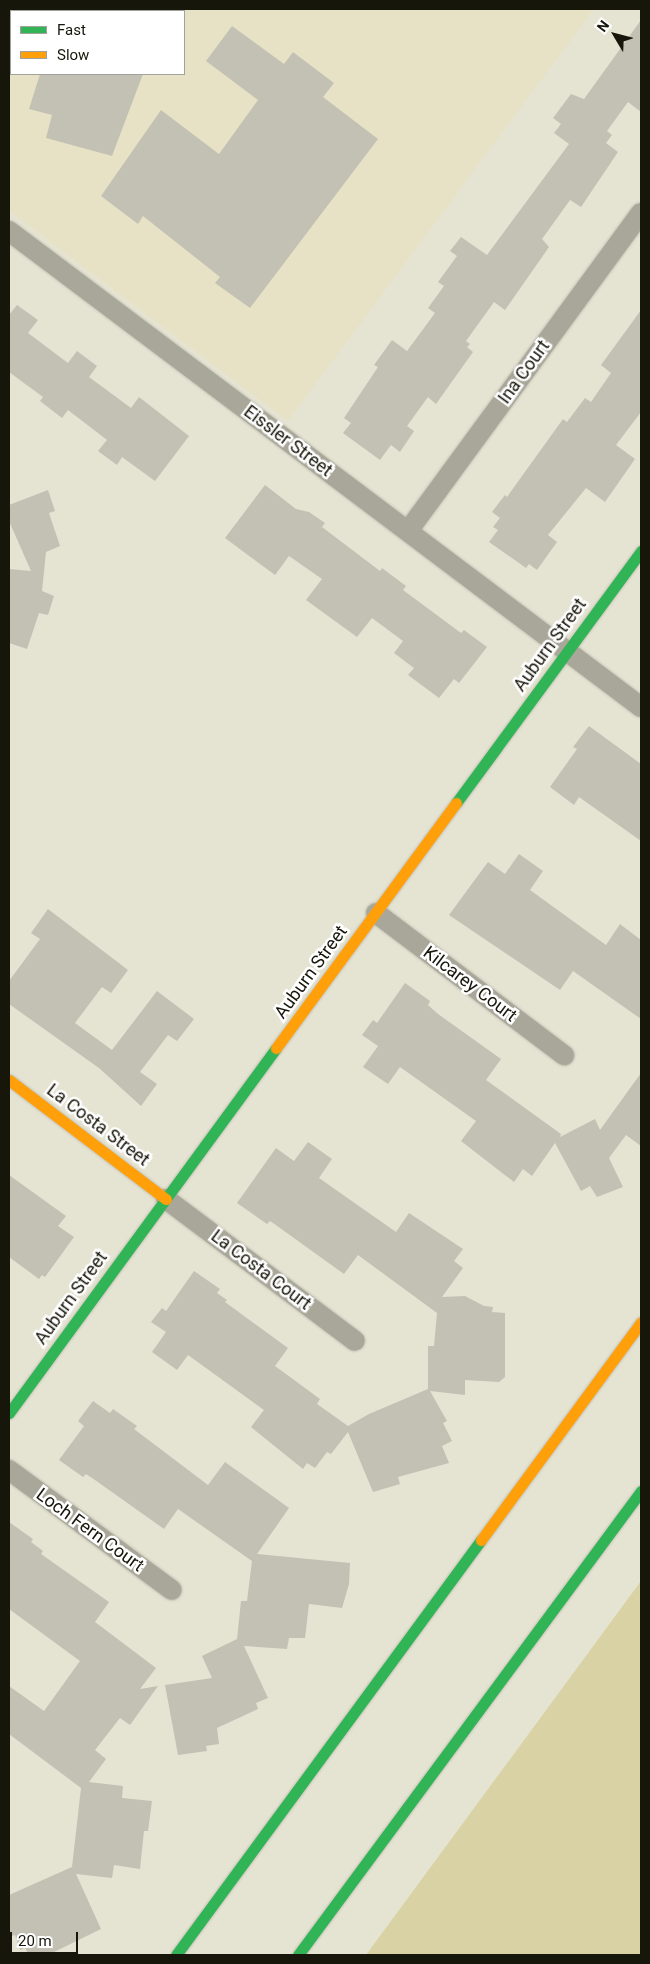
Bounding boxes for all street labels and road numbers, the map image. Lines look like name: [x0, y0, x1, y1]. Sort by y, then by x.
street label: Ina Court: [494, 336, 554, 408]
street label: Eissler Street: [240, 401, 336, 481]
street label: Auburn Street: [509, 594, 591, 696]
street label: Auburn Street: [270, 921, 352, 1023]
street label: Kilcarey Court: [419, 942, 521, 1026]
street label: La Costa Street: [42, 1079, 154, 1171]
street label: La Costa Court: [207, 1225, 315, 1315]
street label: Auburn Street: [30, 1247, 112, 1349]
street label: Loch Fern Court: [32, 1484, 148, 1576]

